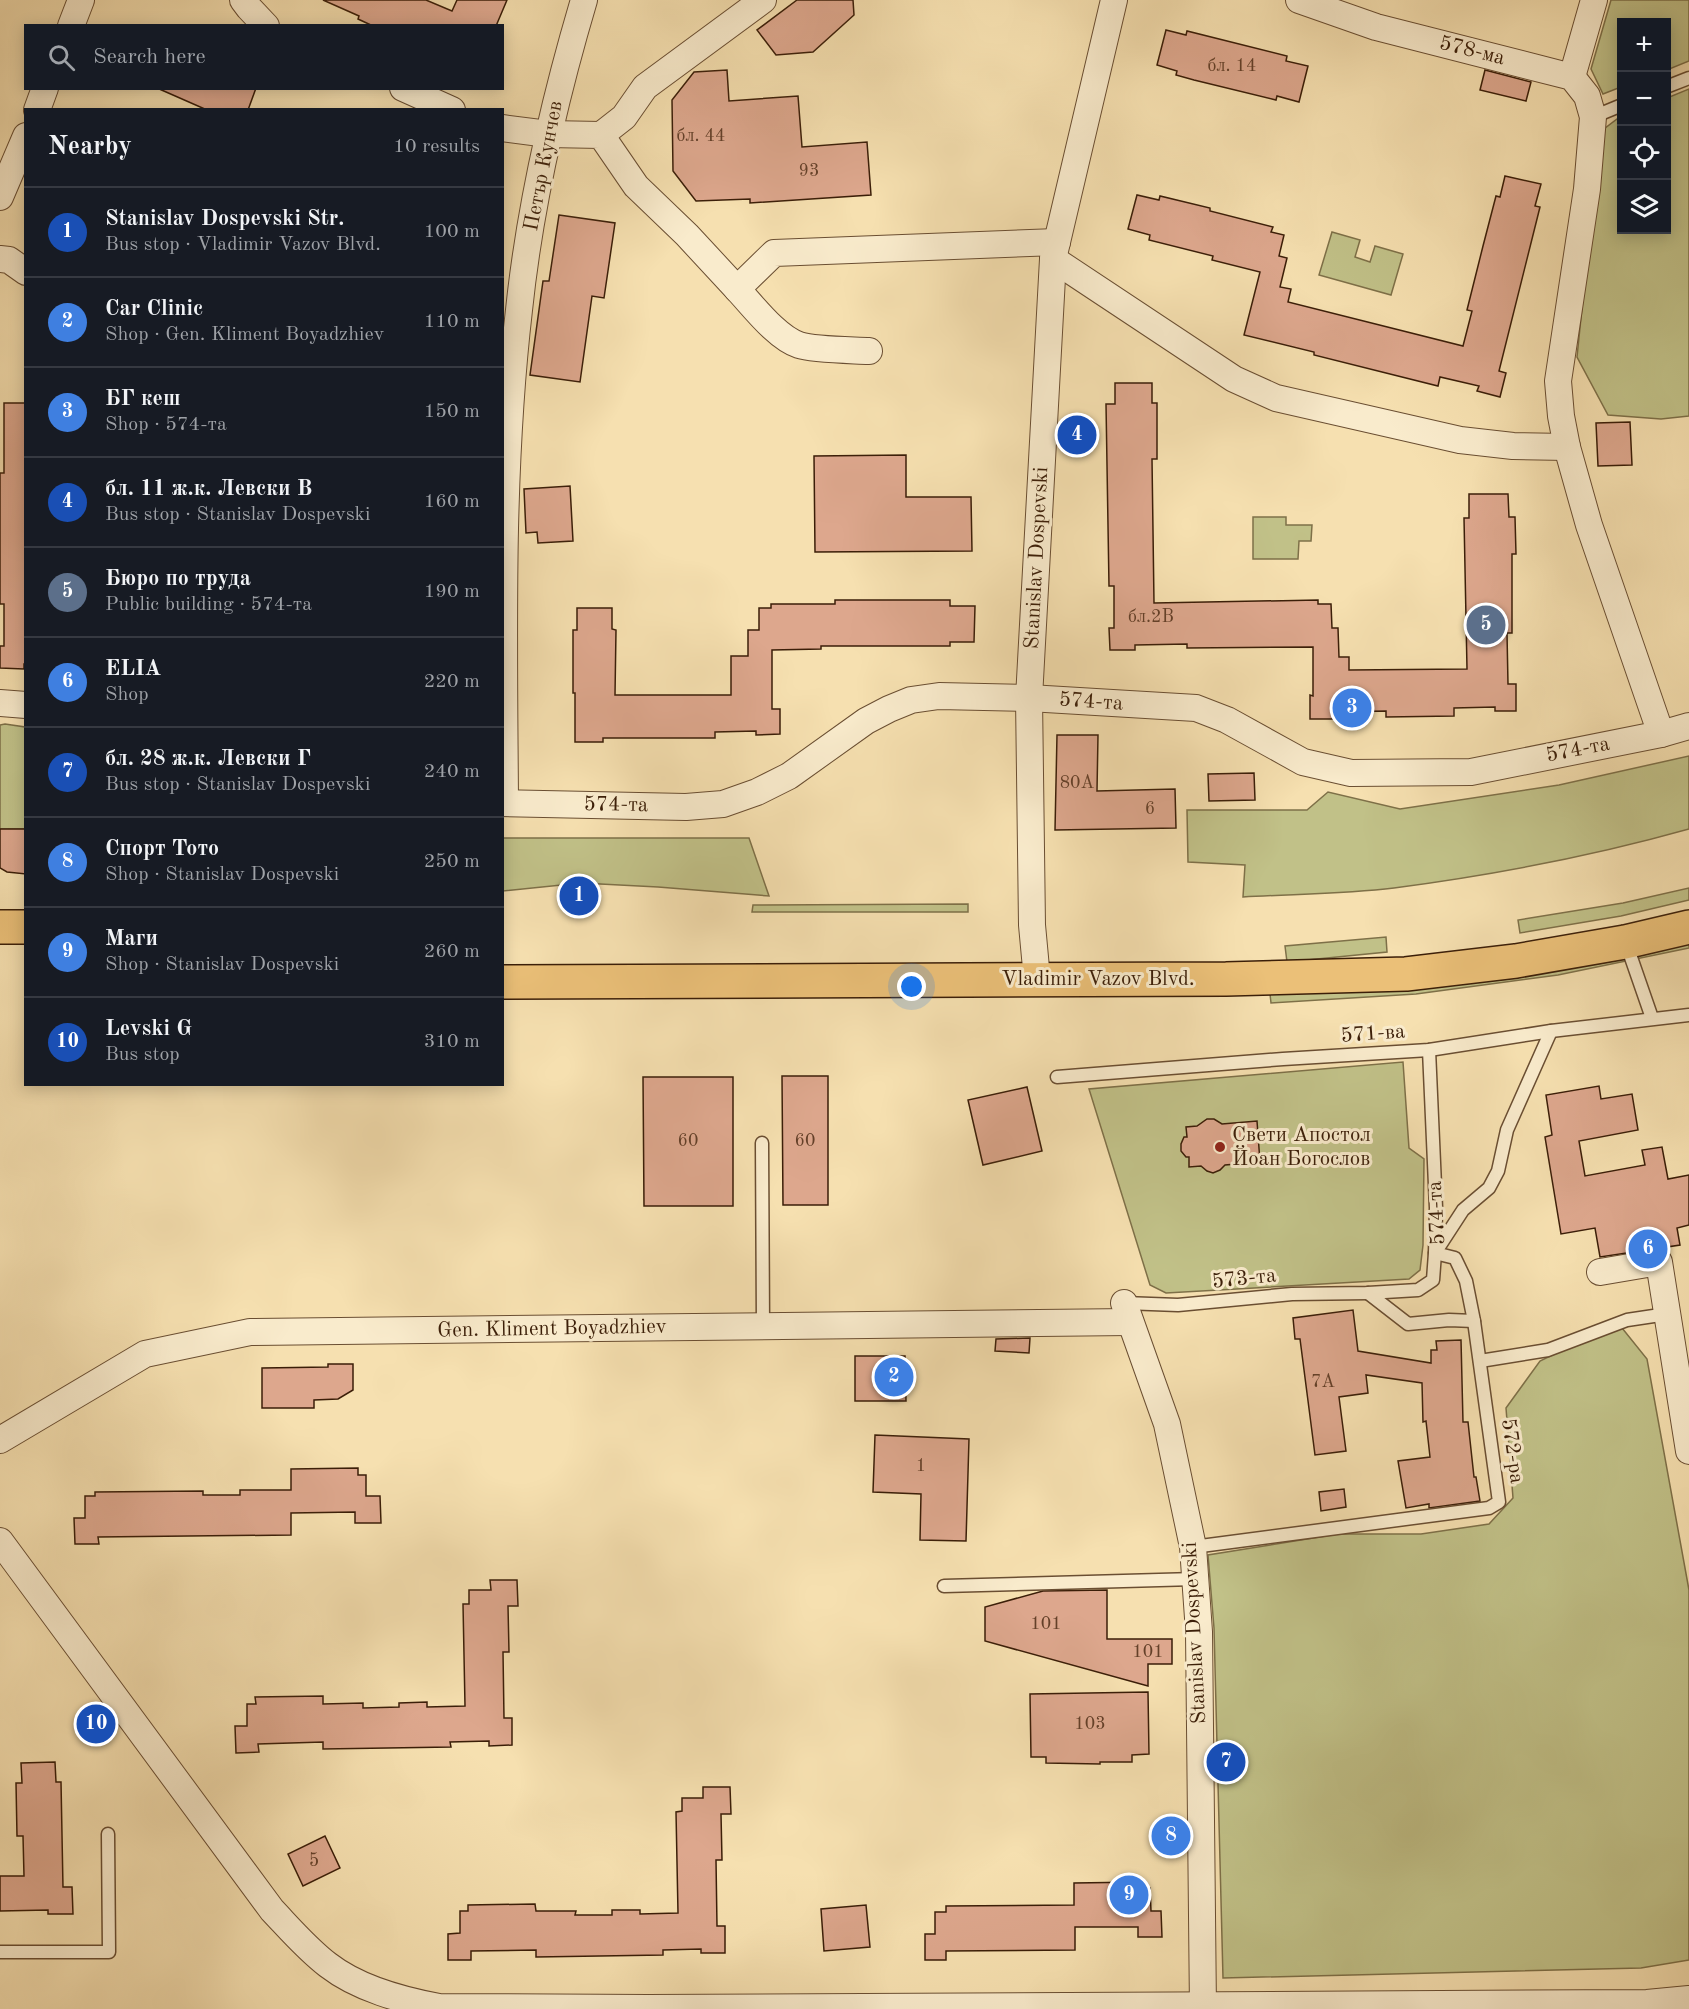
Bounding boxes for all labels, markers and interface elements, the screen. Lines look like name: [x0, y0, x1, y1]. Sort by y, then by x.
map controls: [1617, 18, 1671, 234]
button: +: [1617, 18, 1671, 72]
search box: [24, 24, 504, 90]
street label: 578-ма: [1437, 33, 1507, 69]
icon: search: [45, 41, 78, 74]
text: Search here: [93, 46, 206, 68]
house number: бл. 14: [1208, 57, 1256, 75]
button: −: [1617, 72, 1671, 126]
street label: Петър Кунчев: [521, 99, 567, 233]
button: locate: [1617, 126, 1671, 180]
house number: бл. 44: [677, 127, 725, 145]
text: Nearby: [48, 134, 132, 160]
text: 10 results: [393, 137, 480, 157]
house number: 93: [799, 162, 819, 180]
button: layers: [1617, 180, 1671, 234]
text: Stanislav Dospevski Str.: [105, 208, 344, 230]
text: 1: [62, 222, 73, 242]
text: 100 m: [424, 222, 480, 242]
text: Bus stop · Vladimir Vazov Blvd.: [105, 235, 381, 255]
text: Car Clinic: [105, 298, 203, 320]
text: 2: [62, 312, 73, 332]
text: 110 m: [424, 312, 480, 332]
text: Shop · Gen. Kliment Boyadzhiev: [105, 325, 384, 345]
text: БГ кеш: [105, 388, 181, 410]
text: 3: [62, 402, 73, 422]
text: 150 m: [424, 402, 480, 422]
pin: 4: [1058, 412, 1096, 458]
text: Shop · 574-та: [105, 415, 227, 435]
street label: Stanislav Dospevski: [1022, 466, 1052, 650]
text: бл. 11 ж.к. Левски В: [105, 478, 312, 500]
text: 4: [62, 492, 73, 512]
text: 160 m: [424, 492, 480, 512]
text: Bus stop · Stanislav Dospevski: [105, 505, 370, 525]
text: Бюро по труда: [105, 568, 251, 590]
text: 5: [62, 582, 73, 602]
text: 190 m: [424, 582, 480, 602]
text: Public building · 574-та: [105, 595, 312, 615]
pin: 5: [1466, 602, 1506, 648]
house number: бл.2В: [1128, 608, 1174, 626]
text: ELIA: [105, 658, 161, 680]
text: 6: [62, 672, 73, 692]
text: 220 m: [424, 672, 480, 692]
text: Shop: [105, 685, 149, 705]
pin: 3: [1332, 686, 1372, 730]
street label: 574-та: [1058, 689, 1124, 715]
street label: 574-та: [1544, 734, 1612, 766]
text: бл. 28 ж.к. Левски Г: [105, 748, 311, 770]
text: 7: [62, 762, 73, 782]
text: 240 m: [424, 762, 480, 782]
house number: 80А: [1060, 774, 1095, 792]
text: Bus stop · Stanislav Dospevski: [105, 775, 370, 795]
street label: 574-та: [584, 794, 648, 816]
house number: 6: [1145, 800, 1155, 818]
text: Спорт Тото: [105, 838, 219, 860]
text: 8: [62, 852, 73, 872]
text: 250 m: [424, 852, 480, 872]
text: Shop · Stanislav Dospevski: [105, 865, 339, 885]
pin: 1: [560, 874, 598, 918]
text: Маги: [105, 928, 158, 950]
text: 9: [62, 942, 73, 962]
text: 260 m: [424, 942, 480, 962]
text: Shop · Stanislav Dospevski: [105, 955, 339, 975]
street label: Vladimir Vazov Blvd.: [1001, 969, 1195, 990]
your location: [897, 972, 926, 1001]
text: Levski G: [105, 1018, 192, 1040]
street label: 571-ва: [1340, 1021, 1406, 1047]
text: 10: [56, 1032, 79, 1052]
text: 310 m: [424, 1032, 480, 1052]
text: Bus stop: [105, 1045, 180, 1065]
place label: Свети Апостол Йоан Богослов: [1232, 1125, 1371, 1170]
house number: 60: [678, 1132, 698, 1150]
house number: 60: [795, 1132, 815, 1150]
marker: Свети Апостол Йоан Богослов: [1213, 1140, 1227, 1154]
street label: 574-та: [1425, 1180, 1449, 1246]
pin: 6: [1628, 1226, 1668, 1272]
street label: 573-та: [1211, 1265, 1277, 1293]
street label: Gen. Kliment Boyadzhiev: [437, 1316, 667, 1342]
pin: 2: [874, 1354, 914, 1400]
house number: 7А: [1311, 1373, 1335, 1391]
street label: 572-ра: [1497, 1417, 1527, 1485]
house number: 1: [916, 1457, 926, 1475]
street label: Stanislav Dospevski: [1180, 1541, 1210, 1725]
house number: 101: [1030, 1615, 1062, 1633]
house number: 101: [1132, 1643, 1164, 1661]
pin: 10: [76, 1702, 116, 1746]
house number: 103: [1074, 1715, 1106, 1733]
pin: 7: [1206, 1740, 1246, 1784]
pin: 8: [1152, 1814, 1190, 1858]
house number: 5: [309, 1852, 319, 1870]
pin: 9: [1110, 1872, 1148, 1918]

